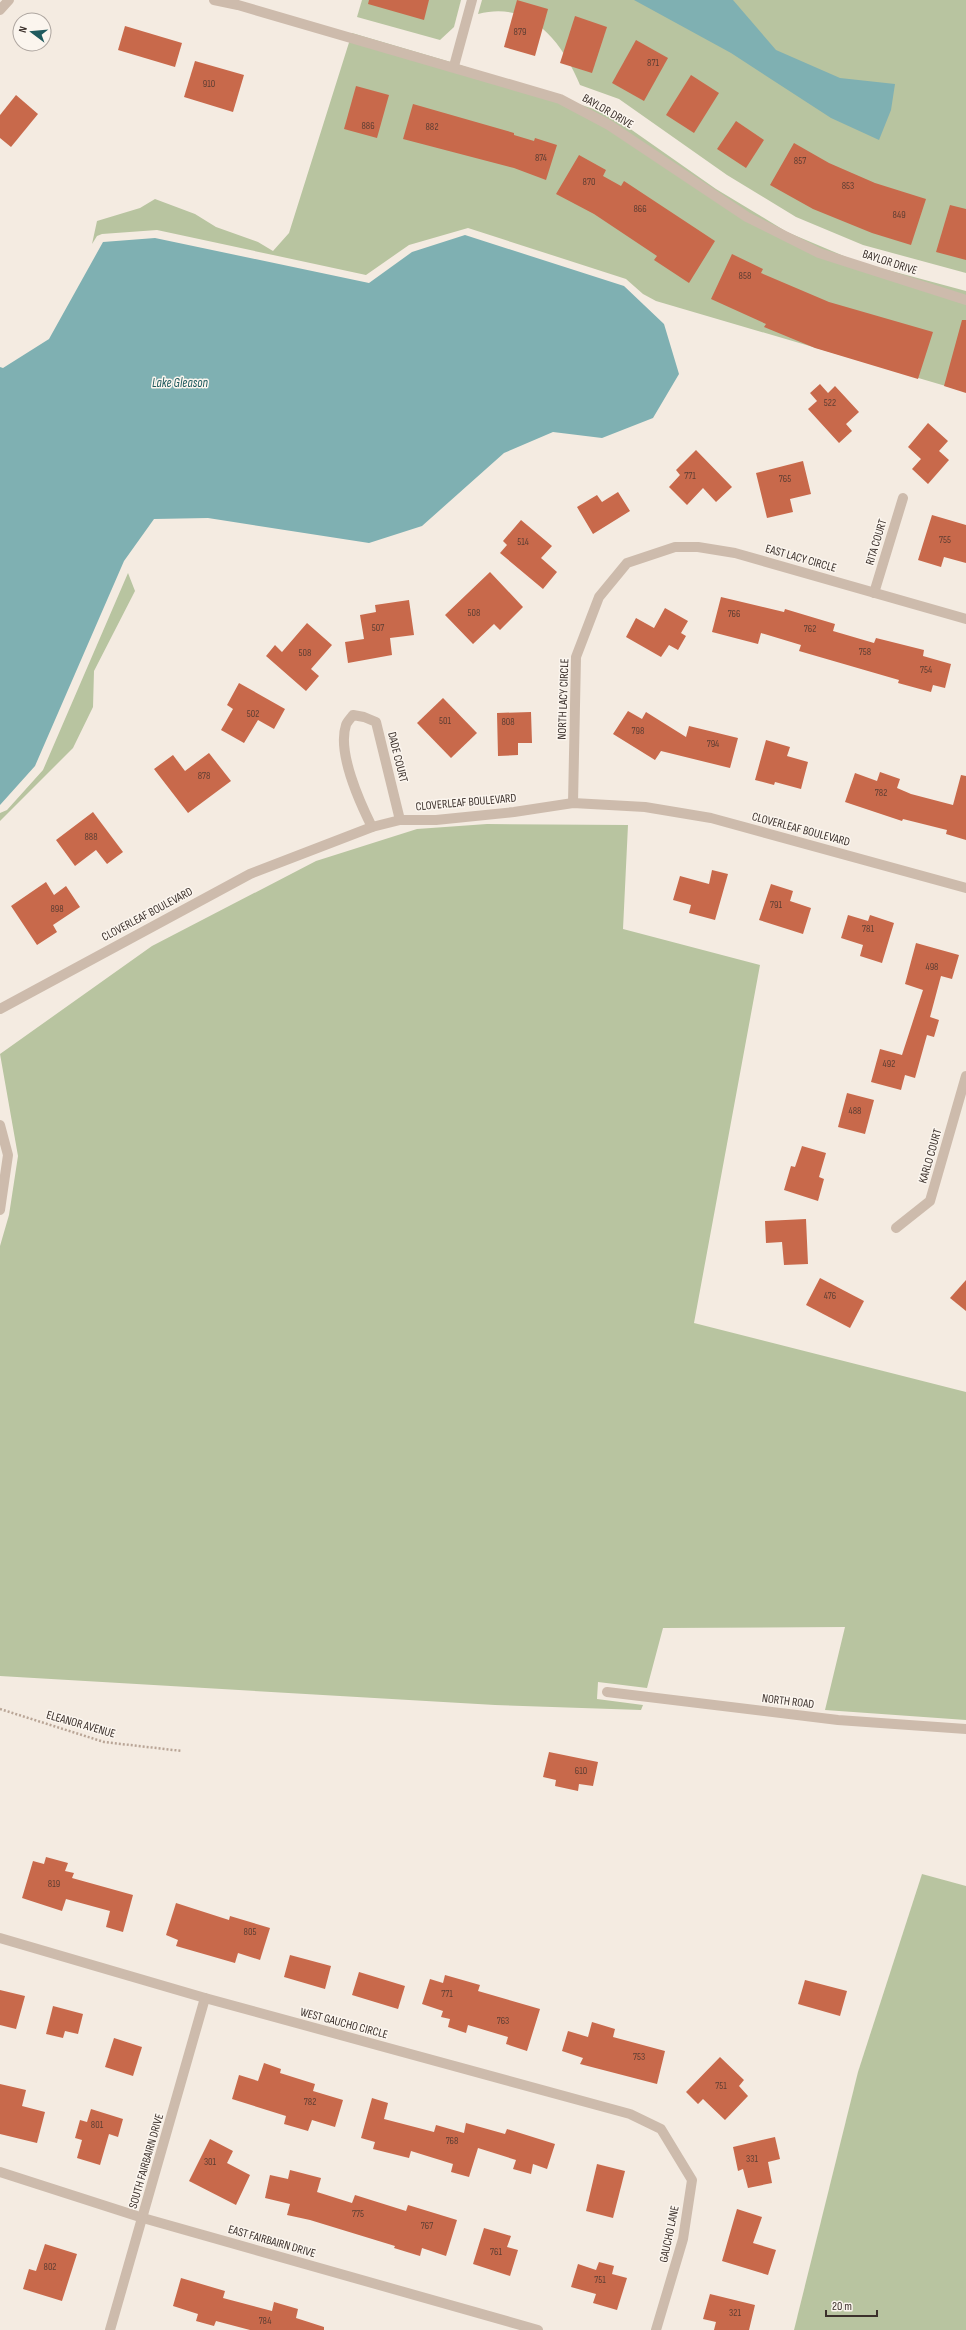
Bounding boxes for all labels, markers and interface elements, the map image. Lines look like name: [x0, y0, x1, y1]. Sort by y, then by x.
north arrow: [12, 12, 52, 52]
text: N: [16, 25, 30, 34]
house number: 879: [514, 26, 526, 38]
house number: 871: [647, 57, 659, 69]
house number: 910: [203, 78, 215, 90]
street label: BAYLOR DRIVE: [579, 91, 636, 132]
house number: 886: [361, 120, 375, 132]
house number: 882: [425, 121, 439, 133]
house number: 874: [535, 152, 547, 164]
house number: 857: [794, 155, 806, 167]
house number: 870: [583, 176, 595, 188]
house number: 853: [842, 180, 854, 192]
house number: 866: [633, 203, 647, 215]
house number: 849: [892, 209, 906, 221]
street label: BAYLOR DRIVE: [861, 247, 919, 278]
house number: 858: [739, 270, 751, 282]
water label: Lake Gleason: [152, 375, 209, 391]
house number: 522: [824, 397, 836, 409]
house number: 771: [684, 470, 696, 482]
house number: 765: [779, 473, 791, 485]
street label: RITA COURT: [862, 517, 891, 567]
house number: 755: [939, 534, 951, 546]
house number: 514: [517, 536, 529, 548]
street label: EAST LACY CIRCLE: [764, 541, 838, 576]
house number: 508: [468, 607, 480, 619]
house number: 766: [728, 608, 740, 620]
house number: 507: [372, 622, 384, 634]
house number: 762: [804, 623, 816, 635]
house number: 758: [859, 646, 871, 658]
house number: 508: [299, 647, 311, 659]
street label: NORTH LACY CIRCLE: [555, 658, 572, 740]
house number: 754: [920, 664, 932, 676]
house number: 502: [247, 708, 259, 720]
house number: 501: [439, 715, 451, 727]
house number: 808: [501, 716, 515, 728]
house number: 798: [632, 725, 644, 737]
street label: DADE COURT: [384, 730, 411, 784]
house number: 794: [707, 738, 719, 750]
house number: 878: [198, 770, 210, 782]
house number: 782: [875, 787, 887, 799]
street label: CLOVERLEAF BOULEVARD: [415, 791, 517, 814]
street label: CLOVERLEAF BOULEVARD: [750, 809, 852, 850]
house number: 888: [84, 831, 98, 843]
street label: CLOVERLEAF BOULEVARD: [99, 884, 195, 945]
house number: 791: [770, 899, 782, 911]
house number: 898: [50, 903, 64, 915]
house number: 781: [862, 923, 874, 935]
house number: 498: [925, 961, 939, 973]
house number: 492: [883, 1058, 895, 1070]
house number: 488: [849, 1105, 861, 1117]
street label: KARLO COURT: [916, 1127, 945, 1185]
house number: 476: [824, 1290, 836, 1302]
street label: NORTH ROAD: [761, 1691, 815, 1712]
street label: ELEANOR AVENUE: [45, 1707, 117, 1741]
house number: 610: [575, 1765, 587, 1777]
house number: 819: [48, 1878, 60, 1890]
house number: 805: [244, 1926, 256, 1938]
house number: 771: [441, 1988, 453, 2000]
street label: WEST GAUCHO CIRCLE: [298, 2005, 389, 2042]
house number: 763: [497, 2015, 509, 2027]
house number: 753: [633, 2051, 645, 2063]
house number: 751: [715, 2080, 727, 2092]
house number: 782: [304, 2096, 316, 2108]
street label: SOUTH FAIRBAIRN DRIVE: [126, 2112, 167, 2210]
house number: 801: [91, 2119, 104, 2131]
house number: 768: [446, 2135, 458, 2147]
house number: 331: [746, 2153, 758, 2165]
house number: 301: [204, 2156, 217, 2168]
street label: GAUCHO LANE: [656, 2204, 683, 2264]
house number: 775: [352, 2208, 364, 2220]
house number: 767: [421, 2220, 433, 2232]
street label: EAST FAIRBAIRN DRIVE: [227, 2222, 317, 2261]
house number: 761: [490, 2246, 502, 2258]
house number: 802: [44, 2261, 56, 2273]
house number: 751: [594, 2274, 606, 2286]
scale bar: [826, 2292, 877, 2318]
text: 20 m: [832, 2299, 852, 2314]
house number: 321: [729, 2307, 741, 2319]
house number: 784: [259, 2315, 271, 2327]

